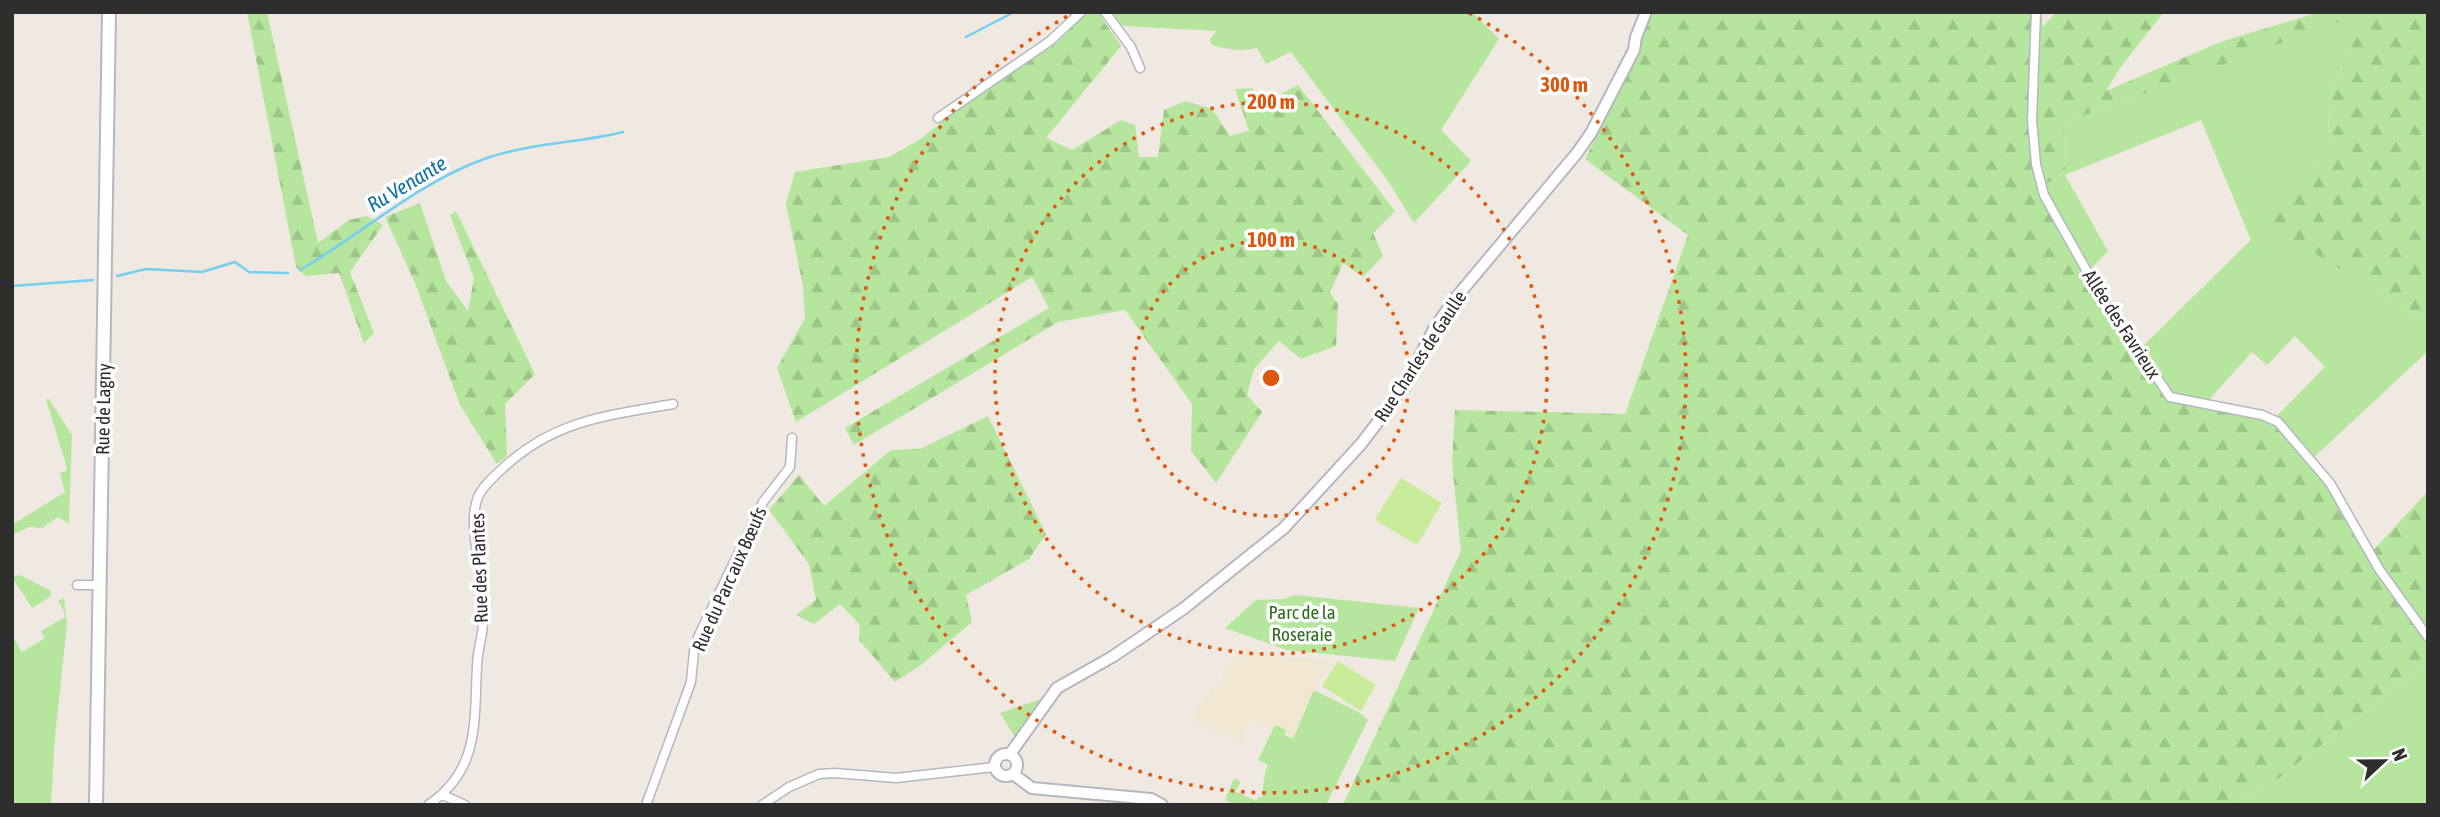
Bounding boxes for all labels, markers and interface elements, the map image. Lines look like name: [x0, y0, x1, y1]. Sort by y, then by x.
text: 300 m: [1540, 72, 1588, 96]
text: 200 m: [1247, 89, 1295, 113]
water label: Ru Venante: [362, 150, 450, 216]
text: 100 m: [1247, 227, 1295, 251]
street label: Allée des Favrieux: [2079, 265, 2166, 383]
street label: Rue Charles de Gaulle: [1369, 286, 1471, 426]
street label: Rue de Lagny: [91, 363, 115, 455]
centre of rings: [1259, 366, 1283, 390]
street label: Rue du Parc aux Bœufs: [687, 503, 771, 655]
street label: Rue des Plantes: [466, 512, 492, 623]
park label: Parc de la Roseraie: [1268, 601, 1336, 645]
north arrow: [2349, 726, 2419, 796]
text: N: [2387, 745, 2412, 764]

